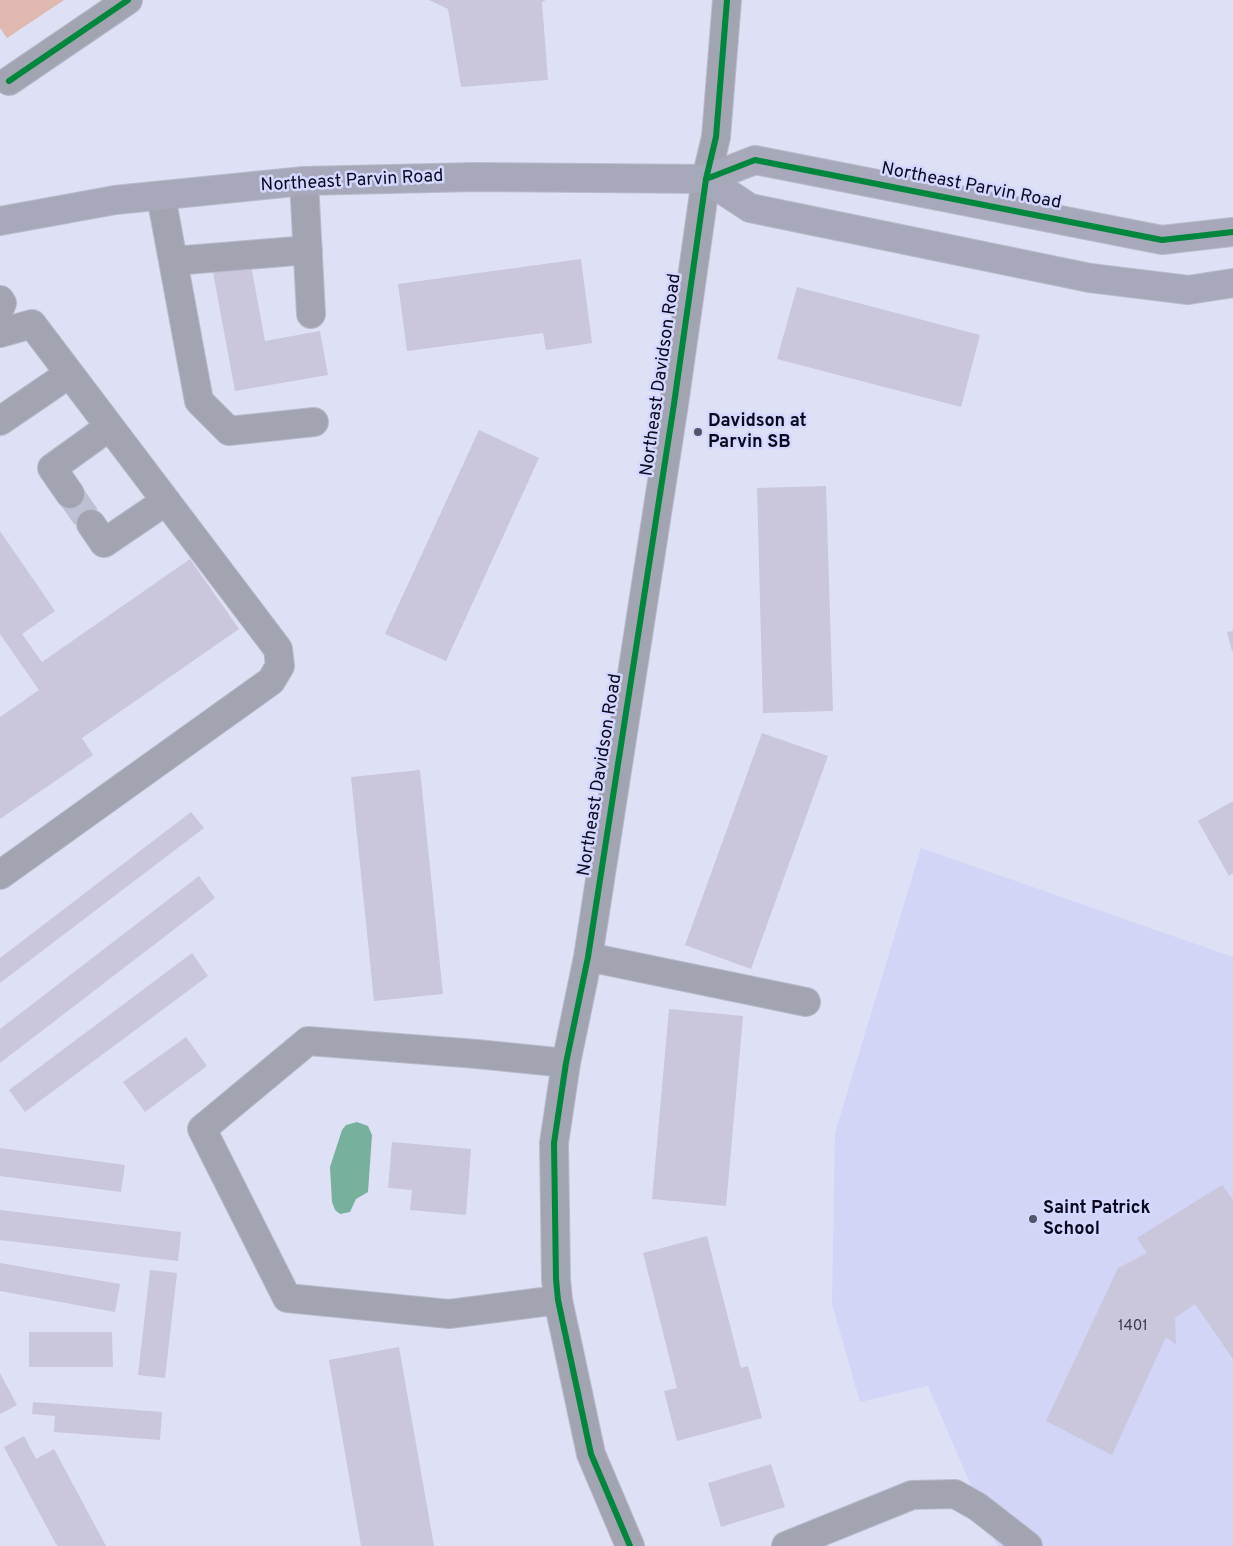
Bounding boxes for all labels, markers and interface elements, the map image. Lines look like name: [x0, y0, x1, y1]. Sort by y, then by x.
street label: Northeast Parvin Road: [879, 159, 1063, 215]
street label: Northeast Parvin Road: [260, 166, 444, 198]
street label: Northeast Davidson Road: [637, 272, 687, 478]
place label: Davidson at Parvin SB: [708, 411, 807, 454]
marker: Davidson at Parvin SB: [692, 426, 704, 438]
street label: Northeast Davidson Road: [574, 672, 628, 878]
place label: Saint Patrick School: [1043, 1198, 1151, 1240]
marker: Saint Patrick School: [1027, 1213, 1039, 1225]
house number: 1401: [1118, 1318, 1148, 1336]

